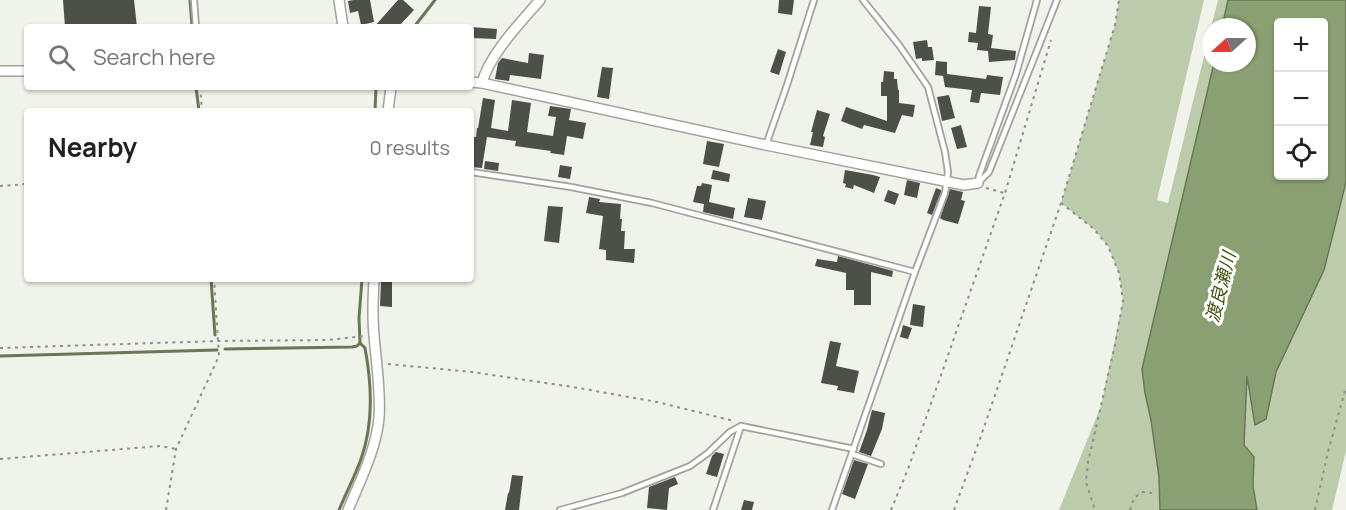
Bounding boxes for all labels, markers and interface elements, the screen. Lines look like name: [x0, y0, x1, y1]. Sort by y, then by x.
north arrow: [1202, 18, 1256, 72]
map controls: [1274, 18, 1328, 180]
button: +: [1274, 18, 1328, 72]
search box: [24, 24, 474, 90]
icon: search: [45, 41, 78, 74]
text: Search here: [93, 42, 215, 72]
button: −: [1274, 72, 1328, 126]
button: locate: [1274, 126, 1328, 180]
text: Nearby: [48, 129, 137, 165]
text: 0 results: [370, 134, 450, 161]
water label: 渡良瀬川: [1200, 247, 1241, 325]

